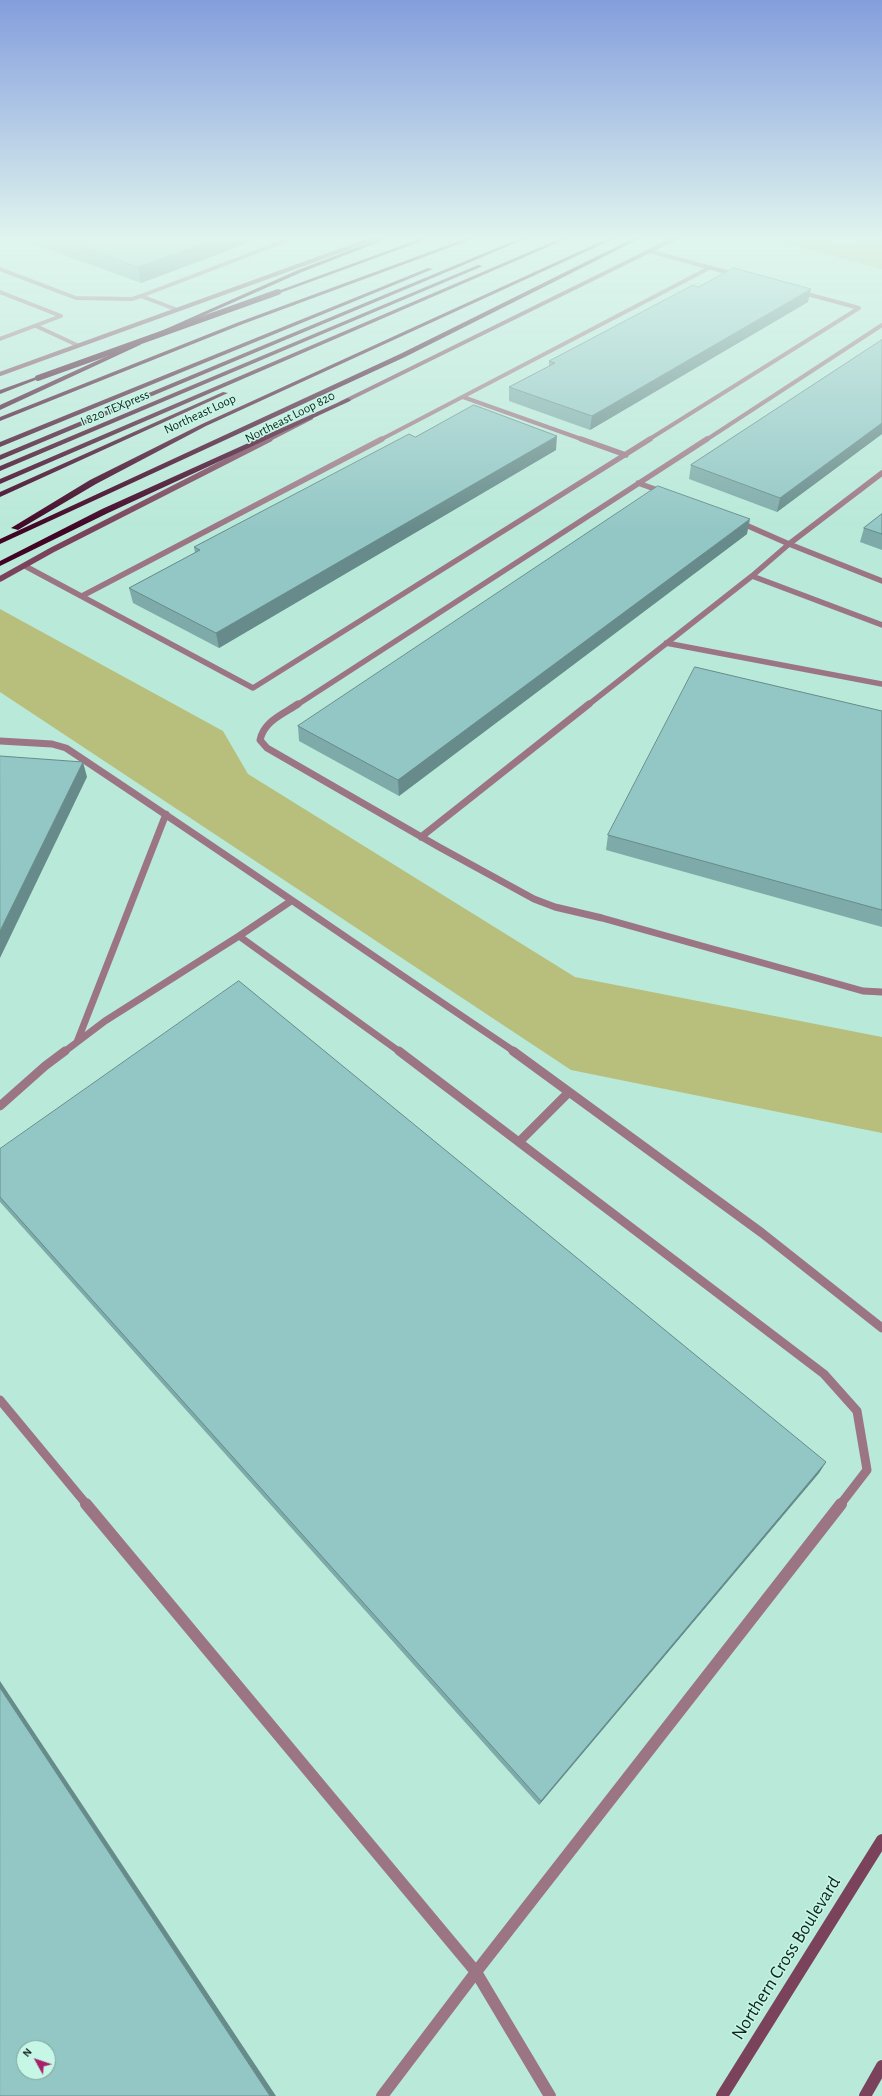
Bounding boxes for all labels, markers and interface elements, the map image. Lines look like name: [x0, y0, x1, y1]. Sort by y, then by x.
street label: I 820 TEXpress: [78, 387, 152, 429]
street label: Northeast Loop 820: [242, 388, 338, 446]
street label: Northeast Loop: [161, 391, 239, 437]
street label: Northern Cross Boulevard: [726, 1872, 846, 2044]
north arrow: [16, 2040, 56, 2080]
text: N: [21, 2046, 34, 2059]

